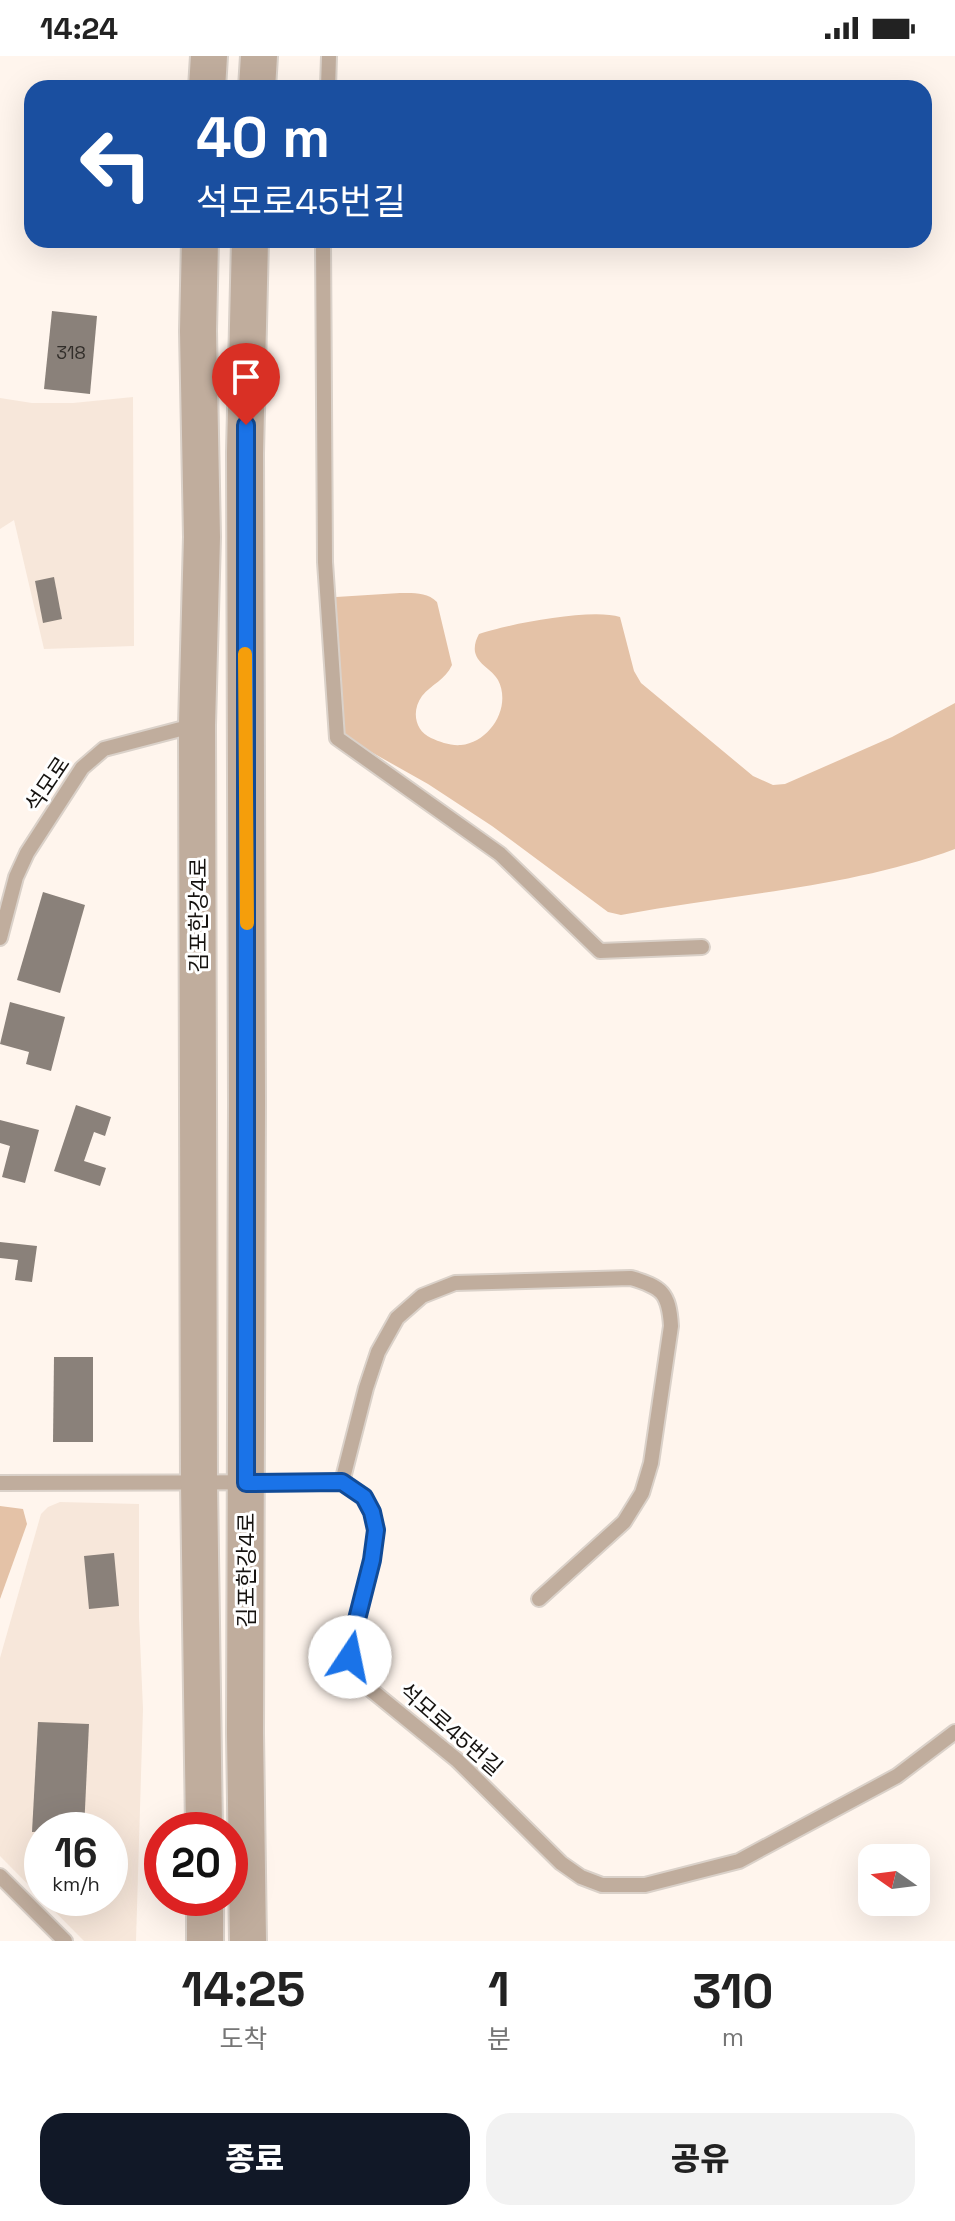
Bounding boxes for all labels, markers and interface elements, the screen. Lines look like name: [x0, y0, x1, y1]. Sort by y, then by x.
text: 14:24: [40, 9, 118, 48]
text: 40 m: [196, 102, 330, 173]
icon: left: [64, 112, 168, 216]
text: 석모로45번길: [196, 179, 406, 225]
house number: 318: [56, 341, 86, 364]
pin: [212, 343, 280, 425]
icon: arrive: [224, 355, 268, 399]
street label: 석모로: [18, 751, 76, 817]
street label: 김포한강4로: [184, 858, 212, 972]
street label: 김포한강4로: [232, 1513, 260, 1627]
position arrow: [308, 1615, 392, 1699]
street label: 석모로45번길: [393, 1676, 509, 1782]
speed limit sign: 20: [144, 1812, 248, 1916]
text: 16: [55, 1828, 97, 1879]
north arrow: [858, 1844, 930, 1916]
map controls: [858, 1844, 930, 1916]
text: km/h: [52, 1871, 100, 1897]
text: 14:25: [182, 1959, 305, 2020]
text: 1: [488, 1959, 510, 2020]
text: 310: [692, 1961, 773, 2022]
text: m: [722, 2020, 744, 2054]
text: 도착: [220, 2022, 267, 2056]
text: 분: [487, 2022, 511, 2056]
button: 종료: [40, 2113, 470, 2205]
button: 공유: [486, 2113, 915, 2205]

